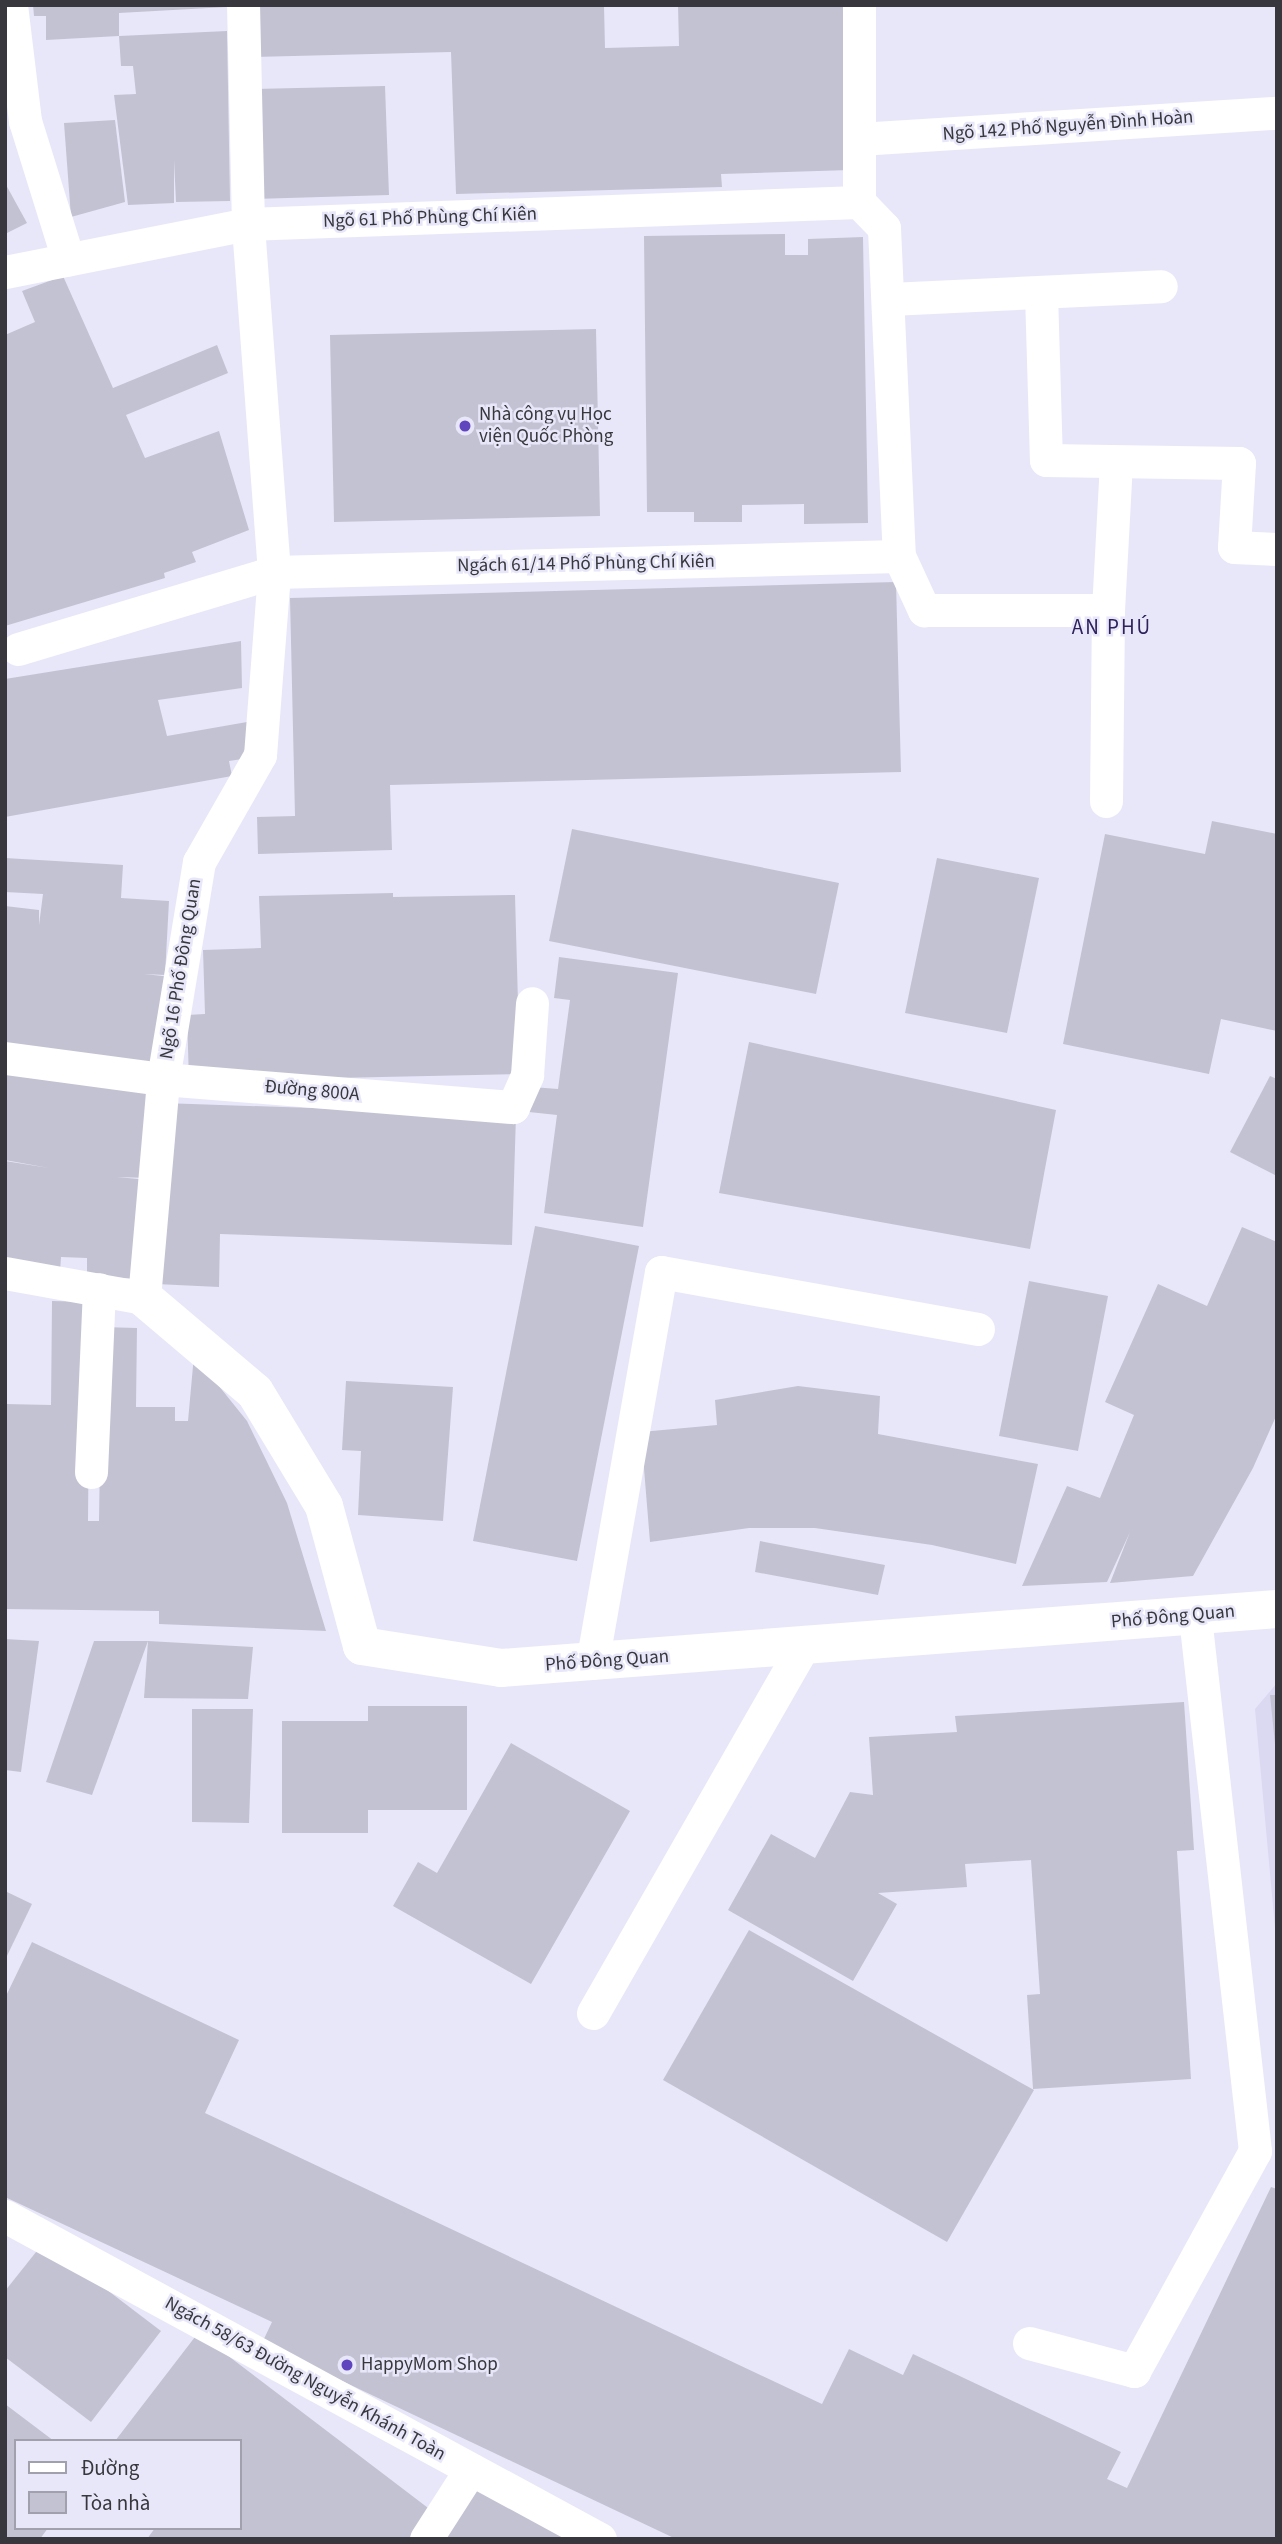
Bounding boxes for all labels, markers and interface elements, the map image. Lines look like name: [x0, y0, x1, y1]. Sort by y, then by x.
street label: Ngõ 142 Phố Nguyễn Đình Hoàn: [942, 106, 1194, 146]
street label: Ngõ 61 Phố Phùng Chí Kiên: [323, 203, 537, 233]
place label: Nhà công vụ Học viện Quốc Phòng: [479, 404, 613, 448]
marker: Nhà công vụ Học viện Quốc Phòng: [457, 418, 473, 434]
street label: Ngách 61/14 Phố Phùng Chí Kiên: [457, 550, 715, 578]
district label: AN PHÚ: [1073, 614, 1151, 640]
street label: Ngõ 16 Phố Đông Quan: [155, 877, 207, 1061]
street label: Đường 800A: [264, 1075, 360, 1107]
street label: Phố Đông Quan: [1110, 1600, 1236, 1634]
street label: Phố Đông Quan: [544, 1645, 670, 1677]
street label: Ngách 58/63 Đường Nguyễn Khánh Toàn: [161, 2292, 449, 2466]
place label: HappyMom Shop: [361, 2354, 498, 2376]
marker: HappyMom Shop: [339, 2357, 355, 2373]
legend: [14, 2439, 242, 2530]
text: Đường: [81, 2453, 139, 2483]
text: Tòa nhà: [81, 2488, 150, 2518]

